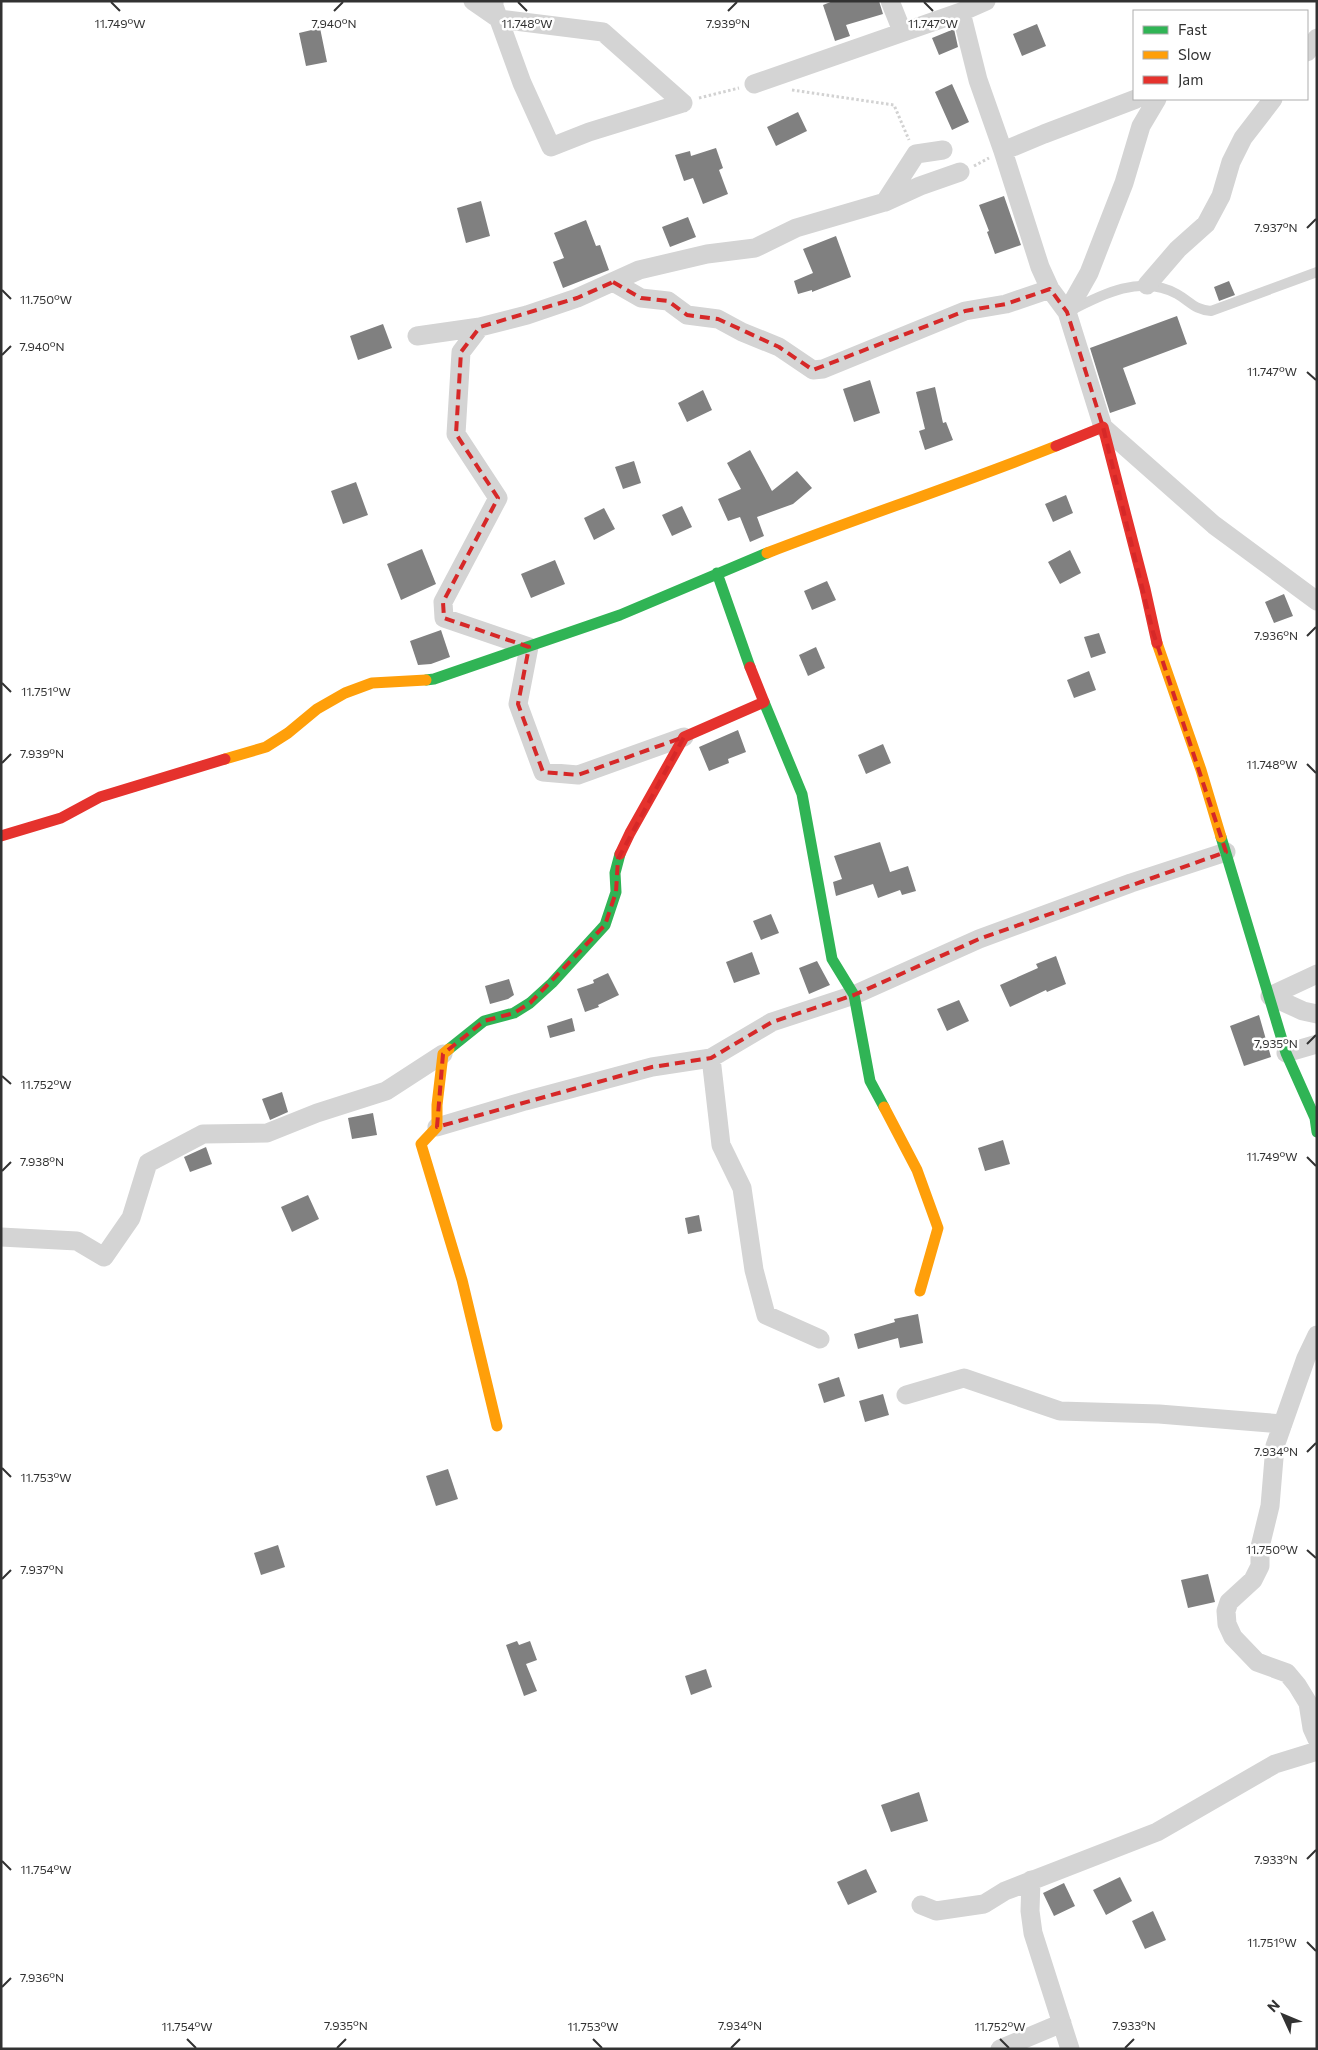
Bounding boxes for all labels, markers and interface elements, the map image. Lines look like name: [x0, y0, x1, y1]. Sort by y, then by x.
legend: [1133, 10, 1308, 100]
text: 11.749°W: [95, 16, 145, 30]
text: 7.940°N: [311, 16, 357, 30]
text: 11.748°W: [502, 16, 552, 30]
text: 7.939°N: [706, 16, 750, 30]
text: 11.747°W: [908, 16, 958, 30]
text: Fast: [1178, 20, 1207, 38]
text: Slow: [1178, 45, 1211, 63]
text: Jam: [1178, 70, 1203, 88]
text: 7.937°N: [1254, 220, 1298, 234]
text: 11.750°W: [20, 292, 72, 306]
text: 7.940°N: [19, 339, 65, 353]
text: 11.747°W: [1247, 364, 1297, 378]
text: 7.936°N: [1254, 628, 1298, 642]
text: 11.751°W: [21, 684, 71, 698]
text: 7.939°N: [20, 746, 64, 760]
text: 11.748°W: [1247, 757, 1297, 771]
text: 7.935°N: [1254, 1036, 1298, 1050]
text: 11.752°W: [21, 1077, 71, 1091]
text: 11.749°W: [1247, 1149, 1297, 1163]
text: 7.938°N: [20, 1154, 64, 1168]
text: 7.934°N: [1254, 1444, 1298, 1458]
text: 11.753°W: [21, 1470, 71, 1484]
text: 11.750°W: [1246, 1542, 1298, 1556]
text: 7.937°N: [20, 1562, 64, 1576]
text: 7.933°N: [1254, 1852, 1298, 1866]
text: 11.754°W: [20, 1862, 72, 1876]
text: 11.751°W: [1247, 1935, 1297, 1949]
text: 7.936°N: [20, 1970, 64, 1984]
north arrow: [1258, 1990, 1308, 2040]
text: N: [1264, 1996, 1283, 2015]
text: 7.935°N: [324, 2018, 368, 2032]
text: 7.934°N: [718, 2018, 762, 2032]
text: 7.933°N: [1112, 2018, 1156, 2032]
text: 11.754°W: [161, 2019, 213, 2033]
text: 11.753°W: [568, 2019, 618, 2033]
text: 11.752°W: [975, 2019, 1025, 2033]

